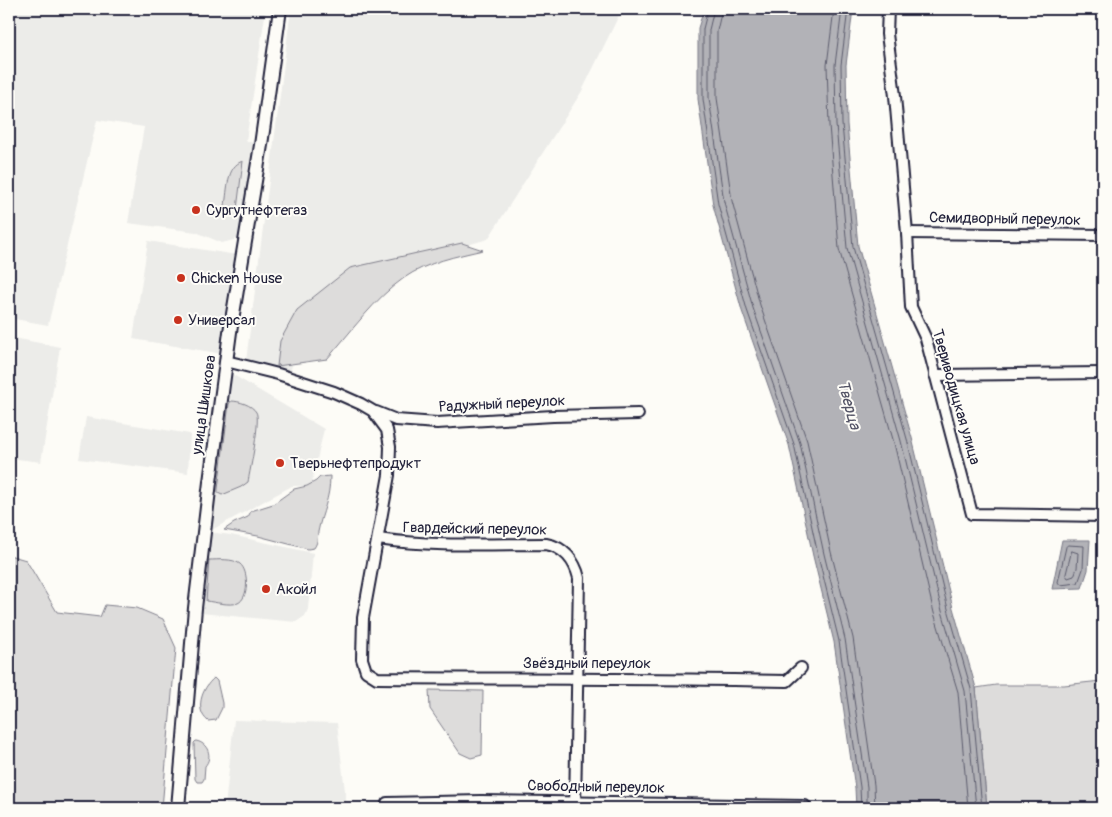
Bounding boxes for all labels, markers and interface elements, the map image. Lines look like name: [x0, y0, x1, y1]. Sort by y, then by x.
place label: Сургутнефтегаз: [206, 201, 307, 220]
marker: Сургутнефтегаз: [190, 204, 202, 216]
street label: Семидворный переулок: [929, 208, 1081, 230]
place label: Chicken House: [191, 269, 283, 288]
marker: Chicken House: [175, 272, 187, 284]
place label: Универсал: [188, 311, 256, 330]
marker: Универсал: [172, 314, 184, 326]
street label: Твериводицкая улица: [928, 327, 984, 467]
street label: улица Шишкова: [187, 354, 220, 457]
water label: Тверца: [833, 378, 865, 433]
street label: Радужный переулок: [438, 391, 566, 417]
place label: Тверьнефтепродукт: [290, 454, 421, 473]
marker: Тверьнефтепродукт: [274, 457, 286, 469]
street label: Гвардейский переулок: [403, 518, 548, 540]
place label: Акойл: [276, 580, 317, 599]
marker: Акойл: [260, 583, 272, 595]
street label: Звёздный переулок: [523, 654, 651, 673]
street label: Свободный переулок: [527, 776, 665, 798]

